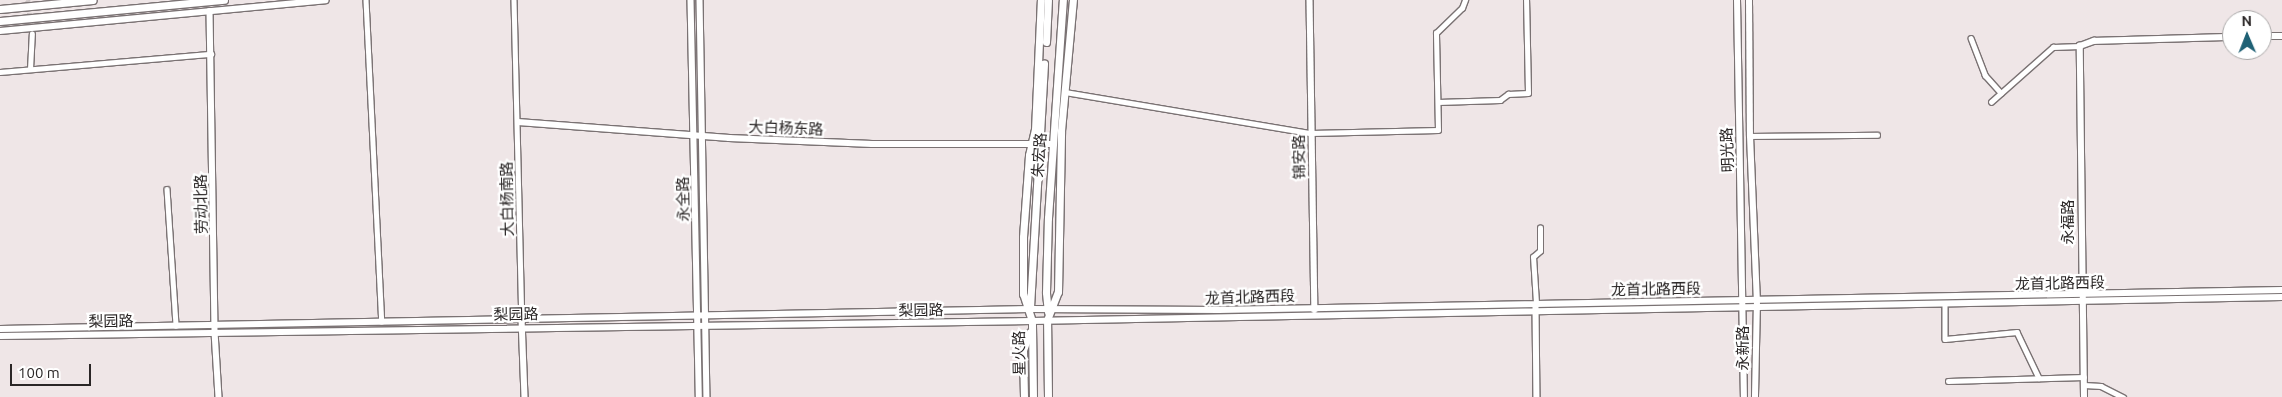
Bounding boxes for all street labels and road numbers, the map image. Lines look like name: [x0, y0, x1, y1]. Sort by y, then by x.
street label: 大白杨东路: [748, 118, 824, 138]
street label: 明光路: [1717, 127, 1737, 173]
street label: 朱宏路: [1028, 132, 1050, 178]
street label: 锦安路: [1290, 134, 1308, 180]
street label: 大白杨南路: [497, 161, 517, 237]
street label: 劳动北路: [191, 174, 211, 234]
street label: 永全路: [674, 176, 692, 222]
street label: 永福路: [2059, 200, 2077, 244]
street label: 龙首北路西段: [2015, 273, 2105, 293]
street label: 龙首北路西段: [1611, 279, 1701, 299]
street label: 龙首北路西段: [1205, 286, 1295, 308]
street label: 梨园路: [898, 301, 944, 319]
street label: 梨园路: [493, 305, 539, 323]
street label: 梨园路: [88, 312, 134, 330]
street label: 永新路: [1734, 326, 1752, 370]
street label: 星火路: [1010, 330, 1028, 376]

